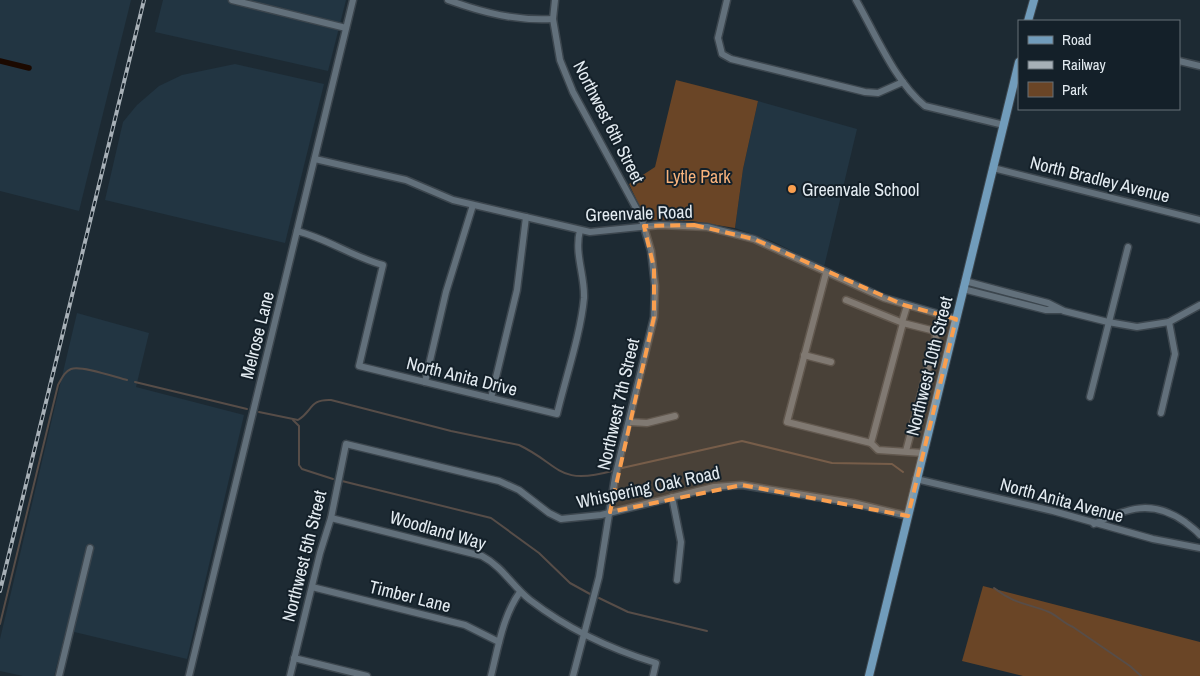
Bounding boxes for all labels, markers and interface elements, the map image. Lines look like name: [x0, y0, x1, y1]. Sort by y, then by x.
legend: [1018, 20, 1180, 110]
text: Road: [1062, 29, 1091, 50]
text: Railway: [1062, 54, 1107, 75]
street label: Northwest 6th Street: [567, 56, 651, 188]
text: Park: [1062, 79, 1088, 100]
street label: North Bradley Avenue: [1027, 150, 1173, 208]
park label: Lytle Park: [665, 164, 731, 189]
place label: Greenvale School: [802, 177, 919, 202]
marker: Greenvale School: [786, 183, 798, 195]
street label: Greenvale Road: [585, 199, 693, 227]
street label: Melrose Lane: [234, 289, 280, 381]
street label: Northwest 10th Street: [900, 294, 958, 438]
street label: Northwest 7th Street: [591, 336, 645, 472]
street label: North Anita Drive: [404, 350, 520, 402]
street label: Whispering Oak Road: [574, 460, 722, 514]
street label: North Anita Avenue: [997, 471, 1127, 529]
street label: Northwest 5th Street: [276, 488, 332, 624]
street label: Woodland Way: [387, 504, 490, 556]
street label: Timber Lane: [367, 574, 453, 618]

